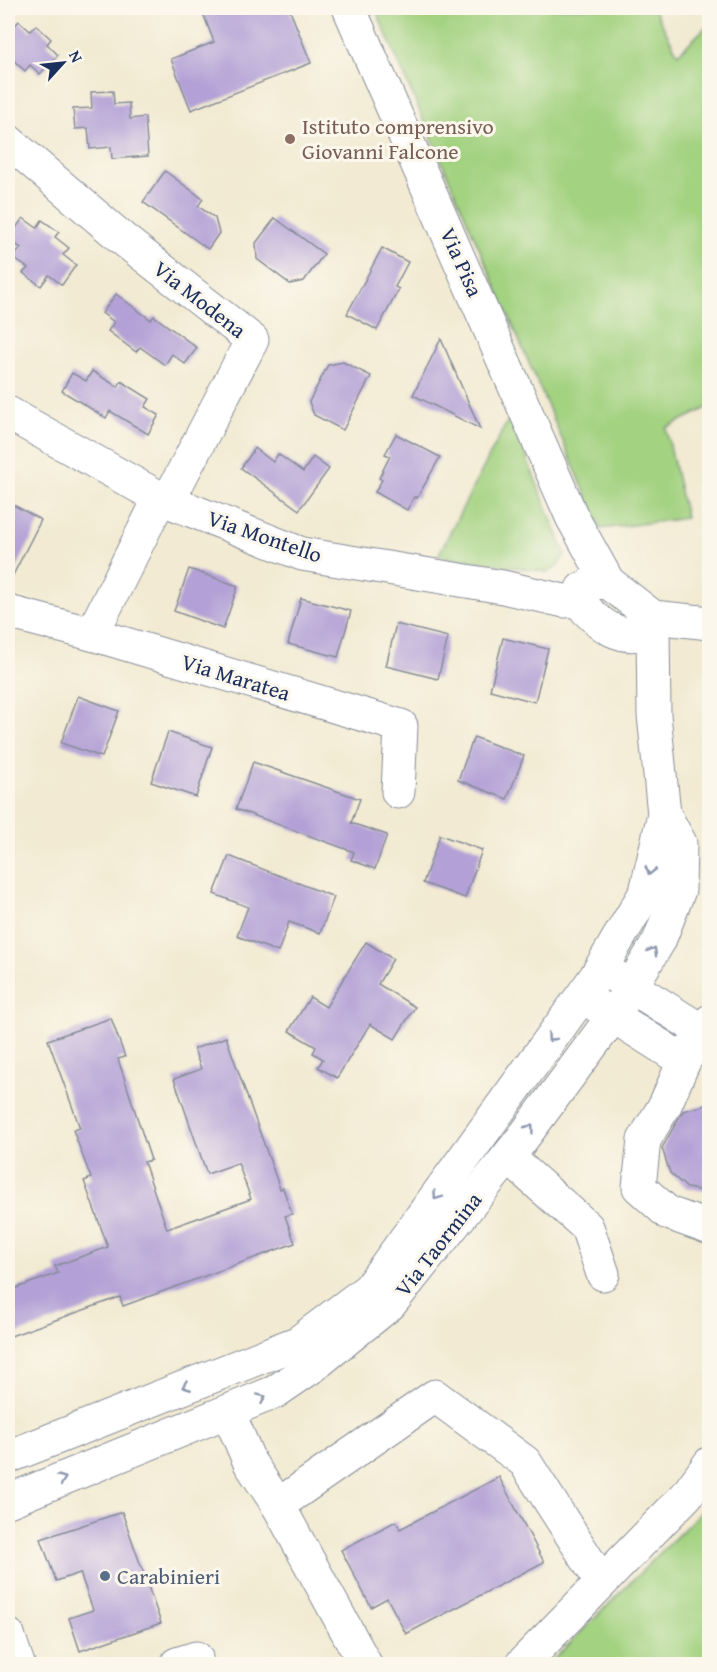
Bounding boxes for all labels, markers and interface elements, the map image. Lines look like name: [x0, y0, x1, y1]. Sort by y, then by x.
north arrow: [33, 33, 93, 93]
text: N: [63, 46, 90, 67]
place label: Istituto comprensivo Giovanni Falcone: [302, 110, 494, 167]
marker: Istituto comprensivo Giovanni Falcone: [283, 132, 297, 146]
street label: Via Pisa: [433, 222, 492, 302]
street label: Via Modena: [147, 253, 254, 346]
street label: Via Montello: [203, 501, 327, 571]
street label: Via Maratea: [178, 645, 295, 709]
one-way arrow: [645, 866, 658, 876]
one-way arrow: [646, 947, 658, 957]
one-way arrow: [548, 1031, 559, 1042]
one-way arrow: [523, 1124, 534, 1135]
street label: Via Taormina: [387, 1184, 489, 1303]
one-way arrow: [433, 1189, 444, 1200]
one-way arrow: [181, 1379, 191, 1392]
one-way arrow: [255, 1393, 266, 1405]
one-way arrow: [56, 1474, 67, 1486]
place label: Carabinieri: [117, 1560, 220, 1592]
marker: Carabinieri: [98, 1569, 112, 1583]

